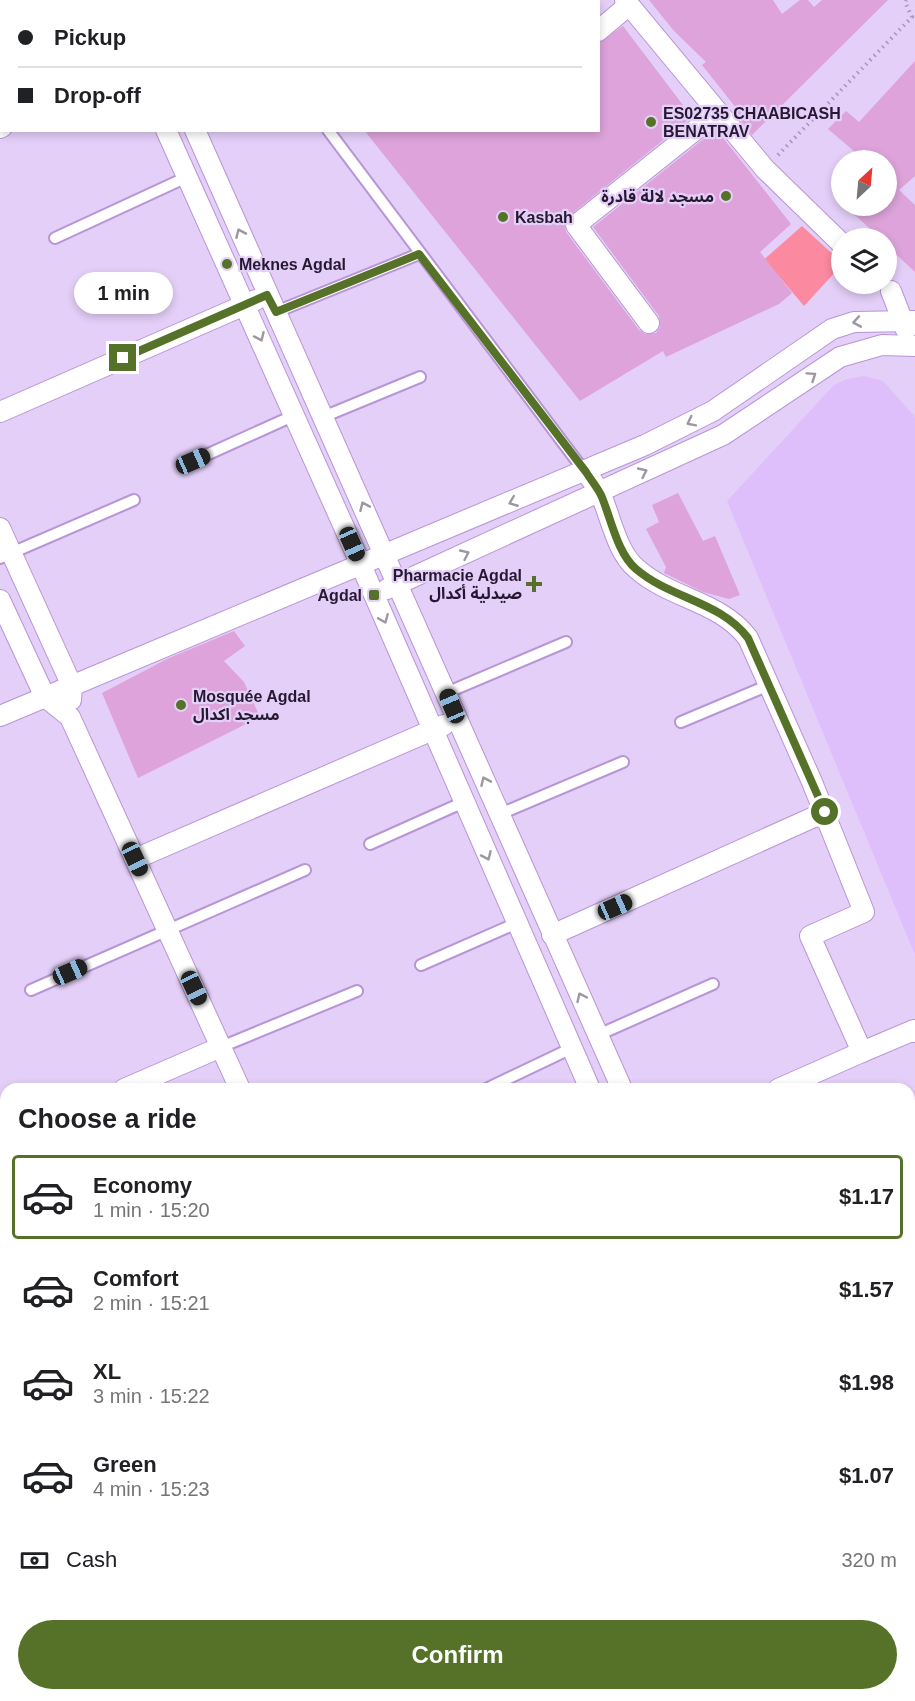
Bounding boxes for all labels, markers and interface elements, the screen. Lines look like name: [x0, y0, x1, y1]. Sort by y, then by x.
text: Pickup: [54, 25, 126, 50]
text: Drop-off: [54, 83, 141, 108]
place label: ES02735 CHAABICASH BENATRAV: [663, 105, 841, 140]
marker: ES02735 CHAABICASH BENATRAV: [644, 115, 658, 129]
north arrow: [831, 150, 897, 216]
map controls: [831, 150, 897, 294]
place label: مسجد لالة قادرة: [601, 188, 714, 206]
marker: مسجد لالة قادرة: [719, 189, 733, 203]
place label: Kasbah: [515, 209, 573, 226]
marker: Kasbah: [496, 210, 510, 224]
one-way arrow: [235, 228, 247, 239]
button: layers: [831, 228, 897, 294]
place label: Meknes Agdal: [239, 256, 346, 273]
marker: Meknes Agdal: [220, 257, 234, 271]
callout: 1 min: [74, 271, 172, 313]
text: 1 min: [97, 282, 150, 304]
one-way arrow: [852, 316, 862, 328]
one-way arrow: [252, 331, 264, 342]
route end: [109, 344, 136, 371]
one-way arrow: [805, 372, 816, 383]
one-way arrow: [686, 415, 697, 426]
car: [173, 445, 213, 477]
one-way arrow: [636, 467, 647, 479]
one-way arrow: [508, 495, 519, 507]
one-way arrow: [359, 502, 371, 513]
car: [336, 524, 368, 564]
one-way arrow: [459, 549, 470, 561]
place label: Pharmacie Agdal صيدلية أكدال: [393, 567, 522, 603]
marker: Pharmacie Agdal صيدلية أكدال: [527, 577, 541, 591]
place label: Agdal: [318, 587, 362, 604]
marker: Agdal: [367, 588, 381, 602]
one-way arrow: [377, 613, 389, 624]
car: [437, 686, 467, 726]
place label: Mosquée Agdal مسجد اكدال: [193, 688, 311, 724]
marker: Mosquée Agdal مسجد اكدال: [174, 698, 188, 712]
one-way arrow: [480, 776, 492, 787]
route start: [811, 798, 838, 825]
car: [119, 839, 151, 879]
one-way arrow: [480, 849, 492, 860]
car: [595, 891, 635, 923]
car: [50, 956, 90, 988]
car: [178, 968, 210, 1008]
one-way arrow: [577, 993, 589, 1004]
text: Choose a ride: [18, 1104, 197, 1134]
icon: car: [21, 1170, 75, 1224]
text: Economy: [93, 1173, 192, 1198]
text: $1.17: [839, 1184, 894, 1209]
text: 1 min · 15:20: [93, 1199, 210, 1221]
icon: car: [21, 1263, 75, 1317]
text: Comfort: [93, 1266, 179, 1291]
text: $1.57: [839, 1277, 894, 1302]
text: 2 min · 15:21: [93, 1292, 210, 1314]
icon: car: [21, 1356, 75, 1410]
text: XL: [93, 1359, 121, 1384]
text: $1.98: [839, 1370, 894, 1395]
text: 3 min · 15:22: [93, 1385, 210, 1407]
icon: car: [21, 1449, 75, 1503]
text: Green: [93, 1452, 157, 1477]
text: $1.07: [839, 1463, 894, 1488]
text: 4 min · 15:23: [93, 1478, 210, 1500]
icon: cash: [18, 1544, 51, 1577]
text: Cash: [66, 1547, 117, 1572]
text: 320 m: [841, 1549, 897, 1571]
button: Confirm: [18, 1620, 897, 1689]

